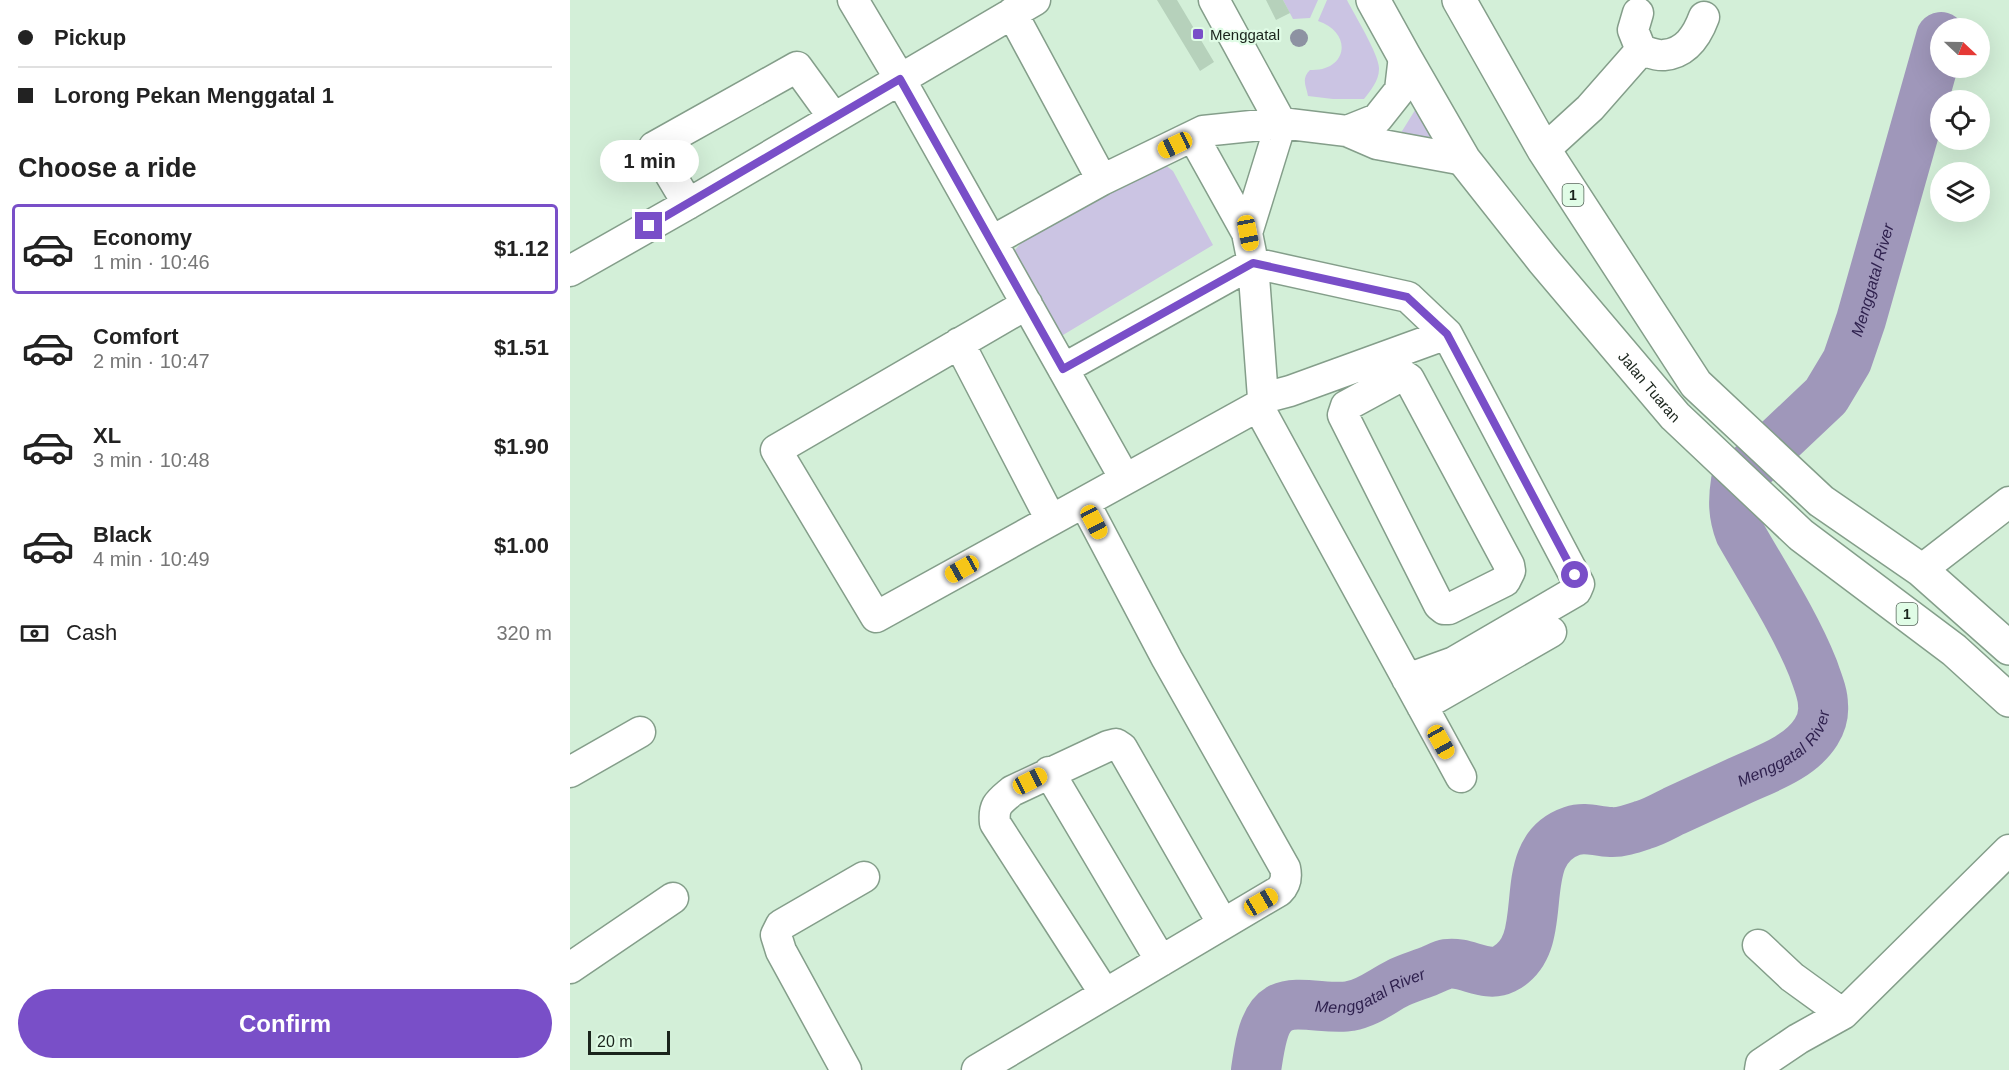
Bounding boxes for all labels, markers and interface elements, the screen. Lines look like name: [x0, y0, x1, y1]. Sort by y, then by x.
north arrow: [1930, 18, 1990, 78]
map controls: [1930, 18, 1990, 222]
text: Pickup: [54, 25, 126, 50]
place label: Menggatal: [1210, 26, 1280, 43]
marker: Menggatal: [1191, 27, 1205, 41]
text: Lorong Pekan Menggatal 1: [54, 83, 334, 108]
button: locate: [1930, 90, 1990, 150]
car: [1155, 129, 1195, 161]
callout: 1 min: [599, 139, 698, 181]
text: 1 min: [623, 150, 676, 172]
text: Choose a ride: [18, 153, 197, 183]
button: layers: [1930, 162, 1990, 222]
road number: 1: [1562, 184, 1584, 206]
route end: [635, 212, 662, 239]
car: [1236, 214, 1260, 252]
water label: Menggatal River: [1848, 221, 1897, 338]
icon: car: [21, 222, 75, 276]
text: Economy: [93, 225, 192, 250]
text: $1.12: [494, 236, 549, 261]
text: 1 min · 10:46: [93, 251, 210, 273]
icon: car: [21, 321, 75, 375]
text: Comfort: [93, 324, 179, 349]
text: $1.51: [494, 335, 549, 360]
street label: Jalan Tuaran: [1615, 348, 1684, 425]
text: 2 min · 10:47: [93, 350, 210, 372]
icon: car: [21, 420, 75, 474]
text: XL: [93, 423, 121, 448]
text: $1.90: [494, 434, 549, 459]
text: 3 min · 10:48: [93, 449, 210, 471]
car: [1078, 502, 1110, 542]
icon: car: [21, 519, 75, 573]
text: Black: [93, 522, 152, 547]
text: $1.00: [494, 533, 549, 558]
text: 4 min · 10:49: [93, 548, 210, 570]
car: [942, 552, 982, 586]
route start: [1561, 561, 1588, 588]
road number: 1: [1896, 603, 1918, 625]
icon: cash: [18, 617, 51, 650]
text: Cash: [66, 620, 117, 645]
text: 320 m: [496, 622, 552, 644]
water label: Menggatal River: [1735, 709, 1832, 789]
car: [1424, 722, 1458, 762]
car: [1010, 765, 1050, 797]
car: [1241, 885, 1281, 919]
water label: Menggatal River: [1314, 965, 1428, 1016]
button: Confirm: [18, 989, 552, 1058]
scale bar: [588, 1028, 670, 1056]
text: 20 m: [597, 1033, 633, 1050]

